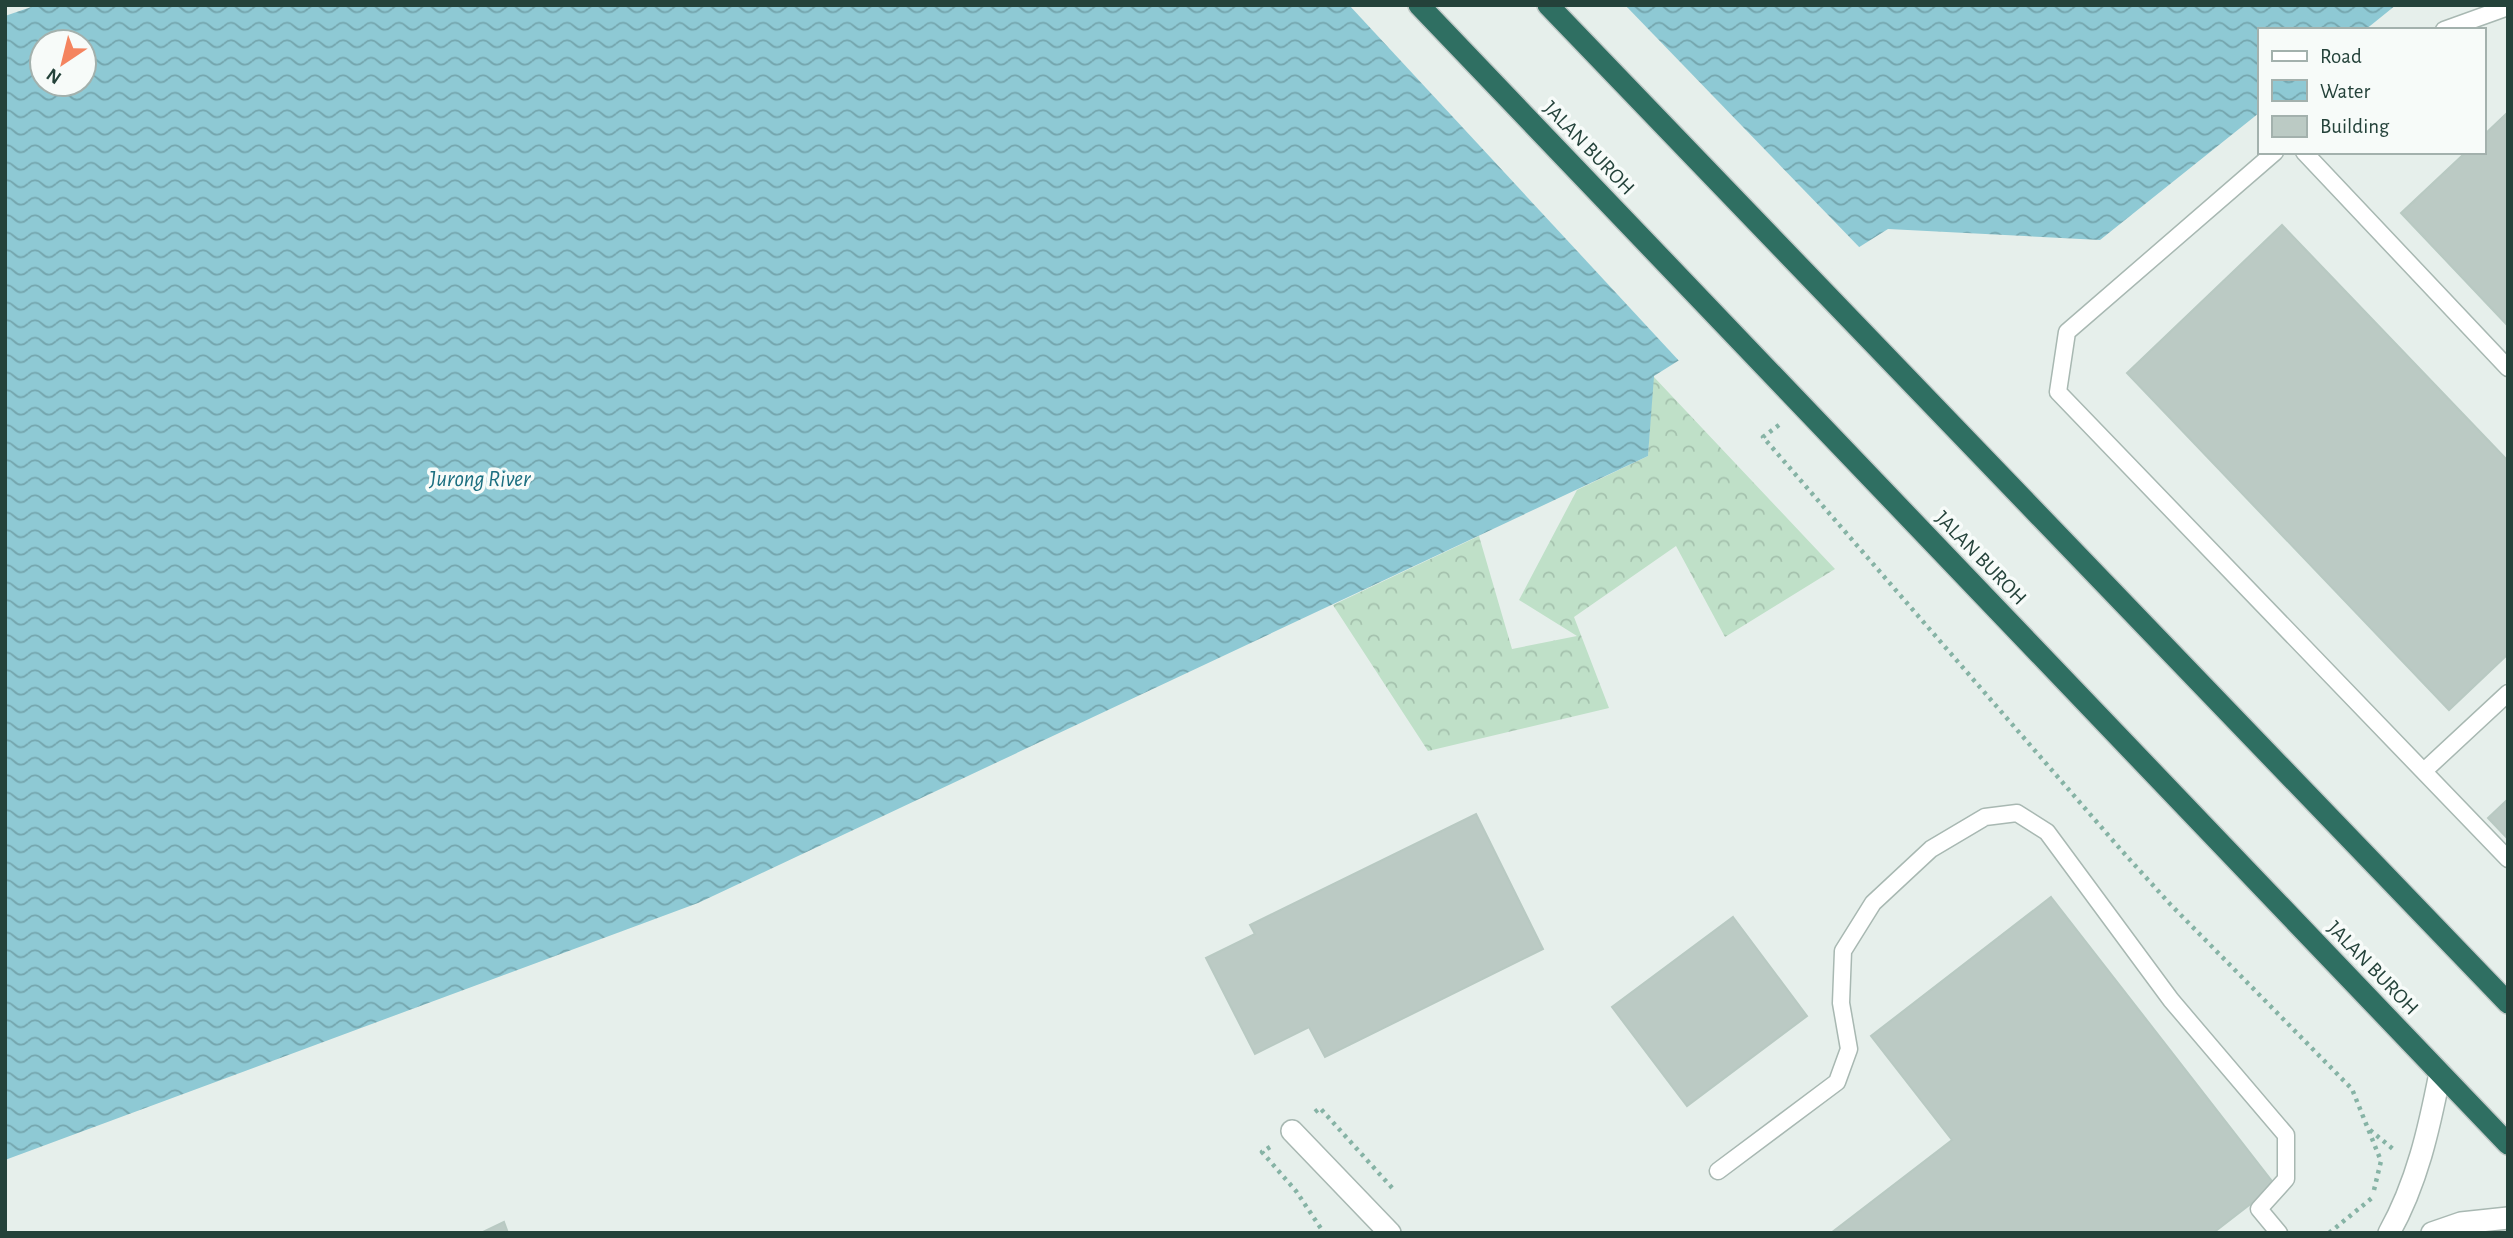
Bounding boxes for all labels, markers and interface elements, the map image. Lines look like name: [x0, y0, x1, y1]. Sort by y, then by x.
north arrow: [28, 28, 98, 98]
legend: [2258, 28, 2485, 154]
text: Road: [2320, 46, 2362, 67]
text: N: [43, 64, 65, 87]
text: Water: [2320, 81, 2370, 102]
street label: JALAN BUROH: [1539, 97, 1639, 199]
text: Building: [2320, 116, 2390, 137]
water label: Jurong River: [429, 468, 531, 491]
street label: JALAN BUROH: [1931, 507, 2031, 609]
street label: JALAN BUROH: [2323, 917, 2423, 1019]

